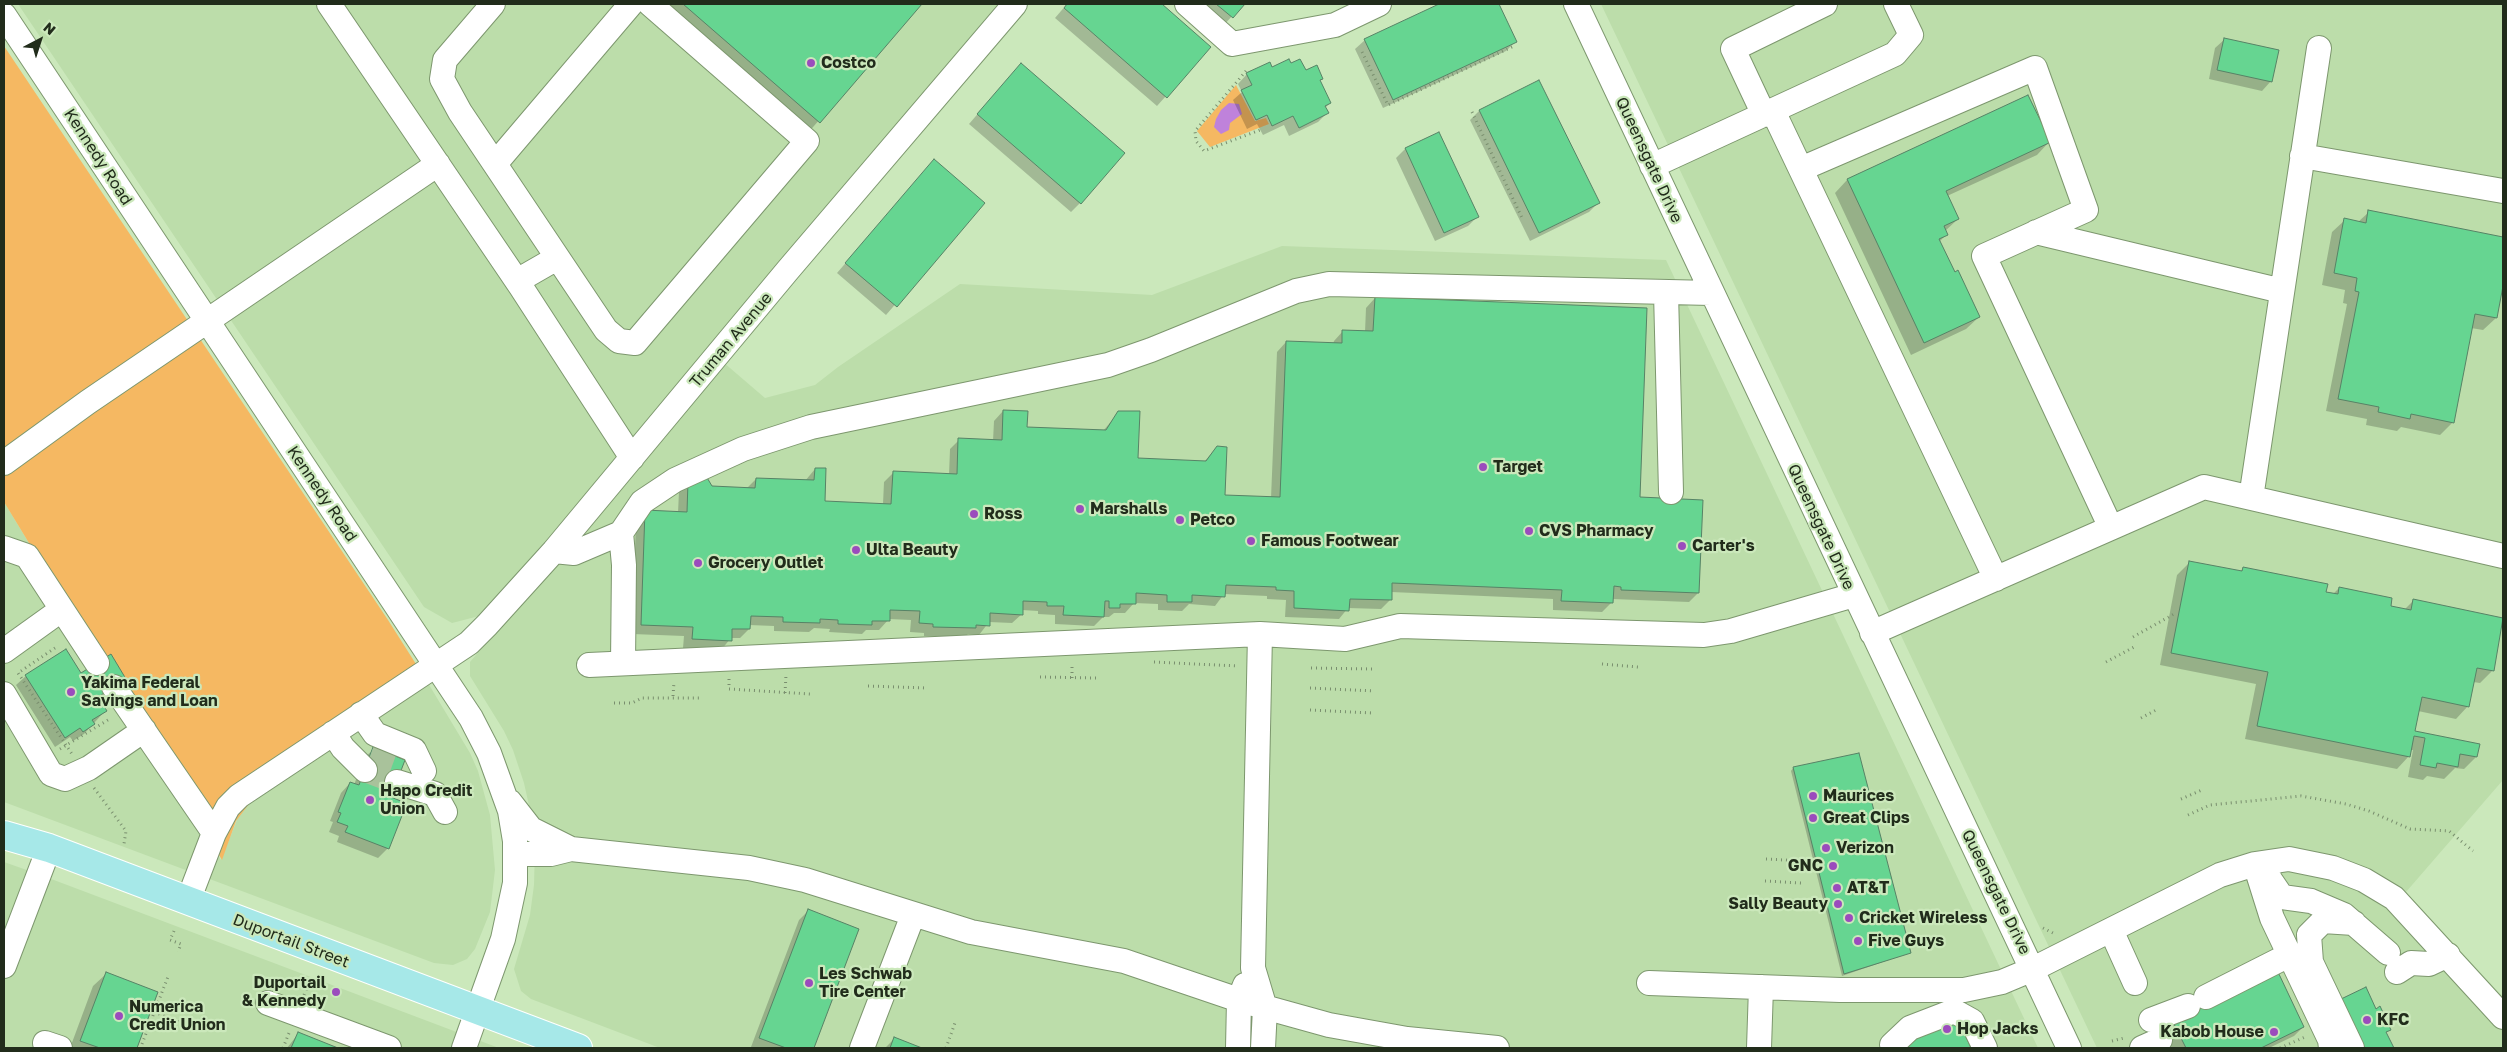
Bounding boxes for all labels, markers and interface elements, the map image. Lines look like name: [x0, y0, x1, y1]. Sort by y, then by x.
north arrow: [15, 15, 65, 65]
text: N: [40, 18, 59, 38]
place label: Costco: [821, 53, 876, 73]
marker: Costco: [805, 57, 817, 69]
street label: Queensgate Drive: [1611, 94, 1687, 226]
street label: Kennedy Road: [60, 105, 136, 209]
street label: Truman Avenue: [686, 289, 776, 391]
street label: Kennedy Road: [283, 443, 361, 545]
place label: Target: [1493, 457, 1543, 477]
marker: Target: [1477, 461, 1489, 473]
street label: Queensgate Drive: [1783, 461, 1859, 593]
place label: Marshalls: [1090, 499, 1167, 519]
marker: Marshalls: [1074, 503, 1086, 515]
place label: Ross: [984, 504, 1022, 524]
marker: Ross: [968, 508, 980, 520]
place label: Petco: [1190, 510, 1235, 530]
marker: Petco: [1174, 514, 1186, 526]
place label: CVS Pharmacy: [1539, 521, 1654, 541]
marker: CVS Pharmacy: [1523, 525, 1535, 537]
place label: Famous Footwear: [1261, 531, 1399, 551]
marker: Famous Footwear: [1245, 535, 1257, 547]
place label: Carter's: [1692, 536, 1755, 556]
place label: Ulta Beauty: [866, 540, 958, 560]
marker: Carter's: [1676, 540, 1688, 552]
marker: Ulta Beauty: [850, 544, 862, 556]
place label: Grocery Outlet: [708, 553, 824, 573]
marker: Grocery Outlet: [692, 557, 704, 569]
place label: Yakima Federal Savings and Loan: [81, 673, 218, 711]
marker: Yakima Federal Savings and Loan: [65, 686, 77, 698]
place label: Hapo Credit Union: [380, 781, 472, 819]
place label: Maurices: [1823, 786, 1894, 806]
marker: Maurices: [1807, 790, 1819, 802]
marker: Hapo Credit Union: [364, 794, 376, 806]
place label: Great Clips: [1823, 808, 1910, 828]
marker: Great Clips: [1807, 812, 1819, 824]
street label: Queensgate Drive: [1957, 826, 2035, 958]
place label: Verizon: [1836, 838, 1894, 858]
marker: Verizon: [1820, 842, 1832, 854]
place label: GNC: [1788, 856, 1823, 876]
marker: GNC: [1827, 860, 1839, 872]
place label: AT&T: [1847, 878, 1889, 898]
marker: AT&T: [1831, 882, 1843, 894]
place label: Sally Beauty: [1728, 894, 1828, 914]
marker: Sally Beauty: [1832, 898, 1844, 910]
place label: Cricket Wireless: [1859, 908, 1987, 928]
street label: Duportail Street: [230, 910, 352, 972]
marker: Cricket Wireless: [1843, 912, 1855, 924]
place label: Five Guys: [1868, 931, 1944, 951]
marker: Five Guys: [1852, 935, 1864, 947]
place label: Les Schwab Tire Center: [819, 964, 912, 1002]
place label: Duportail & Kennedy: [242, 973, 326, 1011]
marker: Les Schwab Tire Center: [803, 977, 815, 989]
marker: Duportail & Kennedy: [330, 986, 342, 998]
place label: Numerica Credit Union: [129, 997, 225, 1035]
marker: Numerica Credit Union: [113, 1010, 125, 1022]
place label: KFC: [2377, 1010, 2409, 1030]
marker: KFC: [2361, 1014, 2373, 1026]
place label: Hop Jacks: [1957, 1019, 2038, 1039]
place label: Kabob House: [2160, 1022, 2264, 1042]
marker: Hop Jacks: [1941, 1023, 1953, 1035]
marker: Kabob House: [2268, 1026, 2280, 1038]

